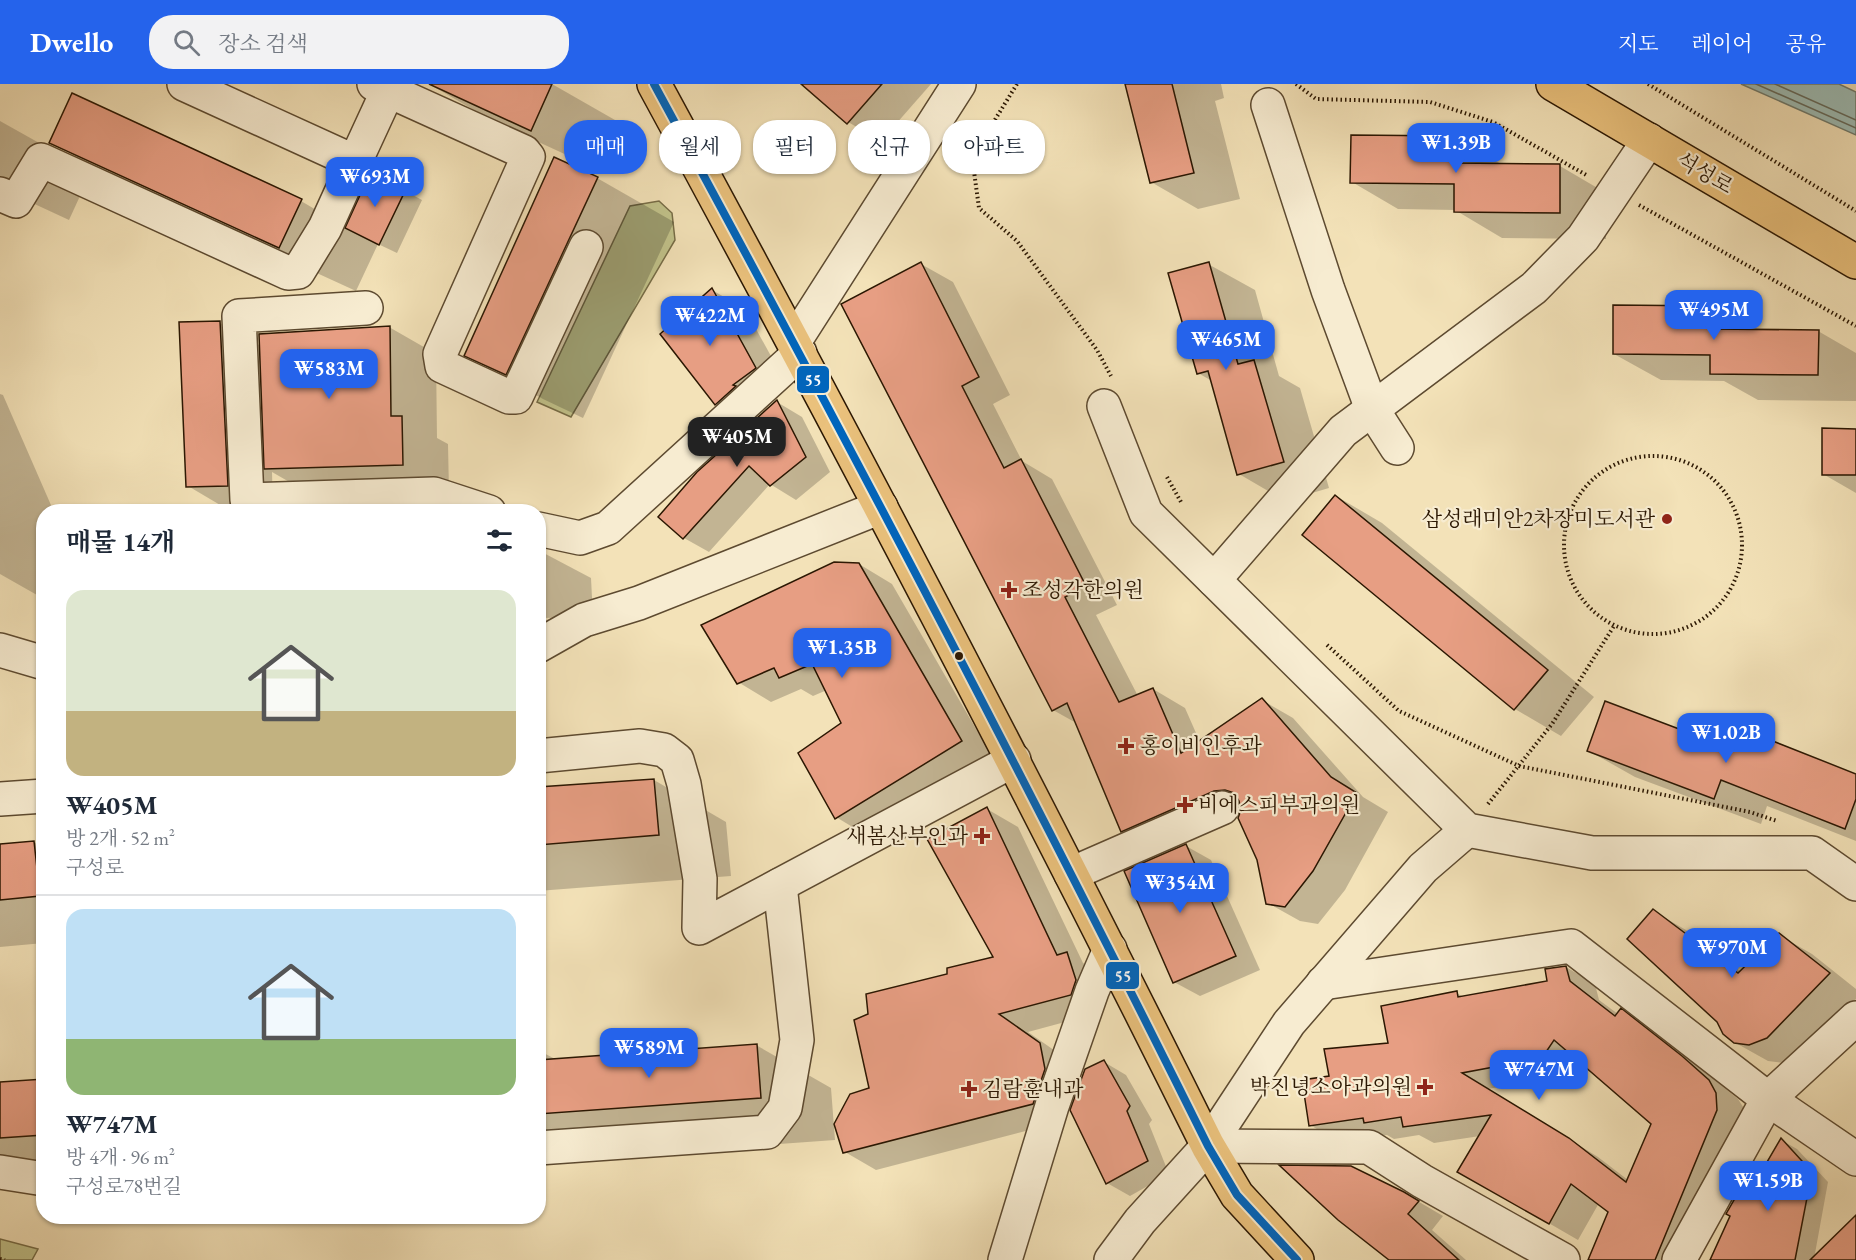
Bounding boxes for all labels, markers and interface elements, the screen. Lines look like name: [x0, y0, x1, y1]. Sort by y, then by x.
search box: [149, 15, 569, 69]
text: Dwello: [30, 24, 113, 60]
icon: search: [170, 26, 203, 59]
text: 장소 검색: [218, 29, 308, 58]
text: 지도: [1618, 30, 1659, 57]
text: 레이어: [1692, 30, 1752, 57]
text: 공유: [1785, 30, 1826, 57]
chip: 매매: [564, 120, 647, 174]
chip: 월세: [659, 120, 741, 174]
chip: 필터: [753, 120, 836, 174]
chip: 신규: [848, 120, 930, 174]
chip: 아파트: [942, 120, 1045, 174]
pin: ₩1.39B: [1407, 123, 1505, 174]
text: ₩1.39B: [1421, 129, 1491, 155]
street label: 석성로: [1672, 146, 1738, 199]
pin: ₩693M: [333, 157, 417, 208]
text: ₩693M: [340, 163, 410, 189]
pin: ₩495M: [1672, 290, 1756, 341]
pin: ₩422M: [668, 296, 752, 347]
text: ₩495M: [1679, 296, 1749, 322]
text: ₩422M: [675, 302, 745, 328]
pin: ₩465M: [1184, 320, 1268, 371]
text: ₩465M: [1191, 326, 1261, 352]
pin: ₩583M: [287, 349, 371, 400]
text: ₩583M: [294, 355, 364, 381]
line badge: 55: [796, 365, 830, 394]
text: 55: [805, 370, 821, 391]
pin: ₩405M: [695, 417, 779, 468]
text: ₩405M: [702, 423, 772, 449]
place label: 삼성래미안2차장미도서관: [1422, 505, 1656, 532]
marker: 삼성래미안2차장미도서관: [1660, 512, 1674, 526]
icon: filters: [483, 524, 516, 557]
text: 매물 14개: [66, 525, 175, 559]
place label: 조성각한의원: [1022, 576, 1144, 603]
marker: 조성각한의원: [1000, 581, 1018, 599]
pin: ₩1.35B: [793, 628, 891, 679]
icon: home: [237, 629, 345, 737]
text: ₩1.35B: [807, 634, 877, 660]
unlabelled marker: [953, 650, 965, 662]
pin: ₩1.02B: [1677, 713, 1775, 764]
text: ₩1.02B: [1691, 719, 1761, 745]
place label: 홍이비인후과: [1140, 732, 1262, 759]
marker: 홍이비인후과: [1117, 737, 1135, 755]
text: ₩405M: [66, 788, 158, 822]
place label: 비에스피부과의원: [1198, 791, 1360, 818]
marker: 비에스피부과의원: [1176, 796, 1194, 814]
place label: 새봄산부인과: [846, 822, 969, 849]
text: 방 2개 · 52 m²: [66, 825, 175, 851]
marker: 새봄산부인과: [973, 827, 991, 845]
text: 구성로: [66, 854, 124, 880]
pin: ₩354M: [1138, 863, 1222, 914]
text: ₩354M: [1145, 869, 1215, 895]
pin: ₩970M: [1690, 928, 1774, 979]
text: ₩970M: [1697, 934, 1767, 960]
icon: home: [237, 948, 345, 1056]
line badge: 55: [1105, 961, 1140, 990]
text: 55: [1115, 966, 1131, 987]
pin: ₩589M: [607, 1028, 691, 1079]
text: ₩589M: [614, 1034, 684, 1060]
pin: ₩747M: [1497, 1050, 1581, 1101]
text: ₩747M: [1504, 1056, 1574, 1082]
place label: 박진녕소아과의원: [1250, 1073, 1412, 1100]
place label: 김람훈내과: [982, 1075, 1084, 1102]
marker: 박진녕소아과의원: [1416, 1078, 1434, 1096]
marker: 김람훈내과: [960, 1080, 978, 1098]
text: ₩747M: [66, 1107, 158, 1141]
text: 방 4개 · 96 m²: [66, 1144, 175, 1170]
pin: ₩1.59B: [1719, 1161, 1817, 1212]
text: ₩1.59B: [1733, 1167, 1803, 1193]
text: 구성로78번길: [66, 1173, 182, 1199]

